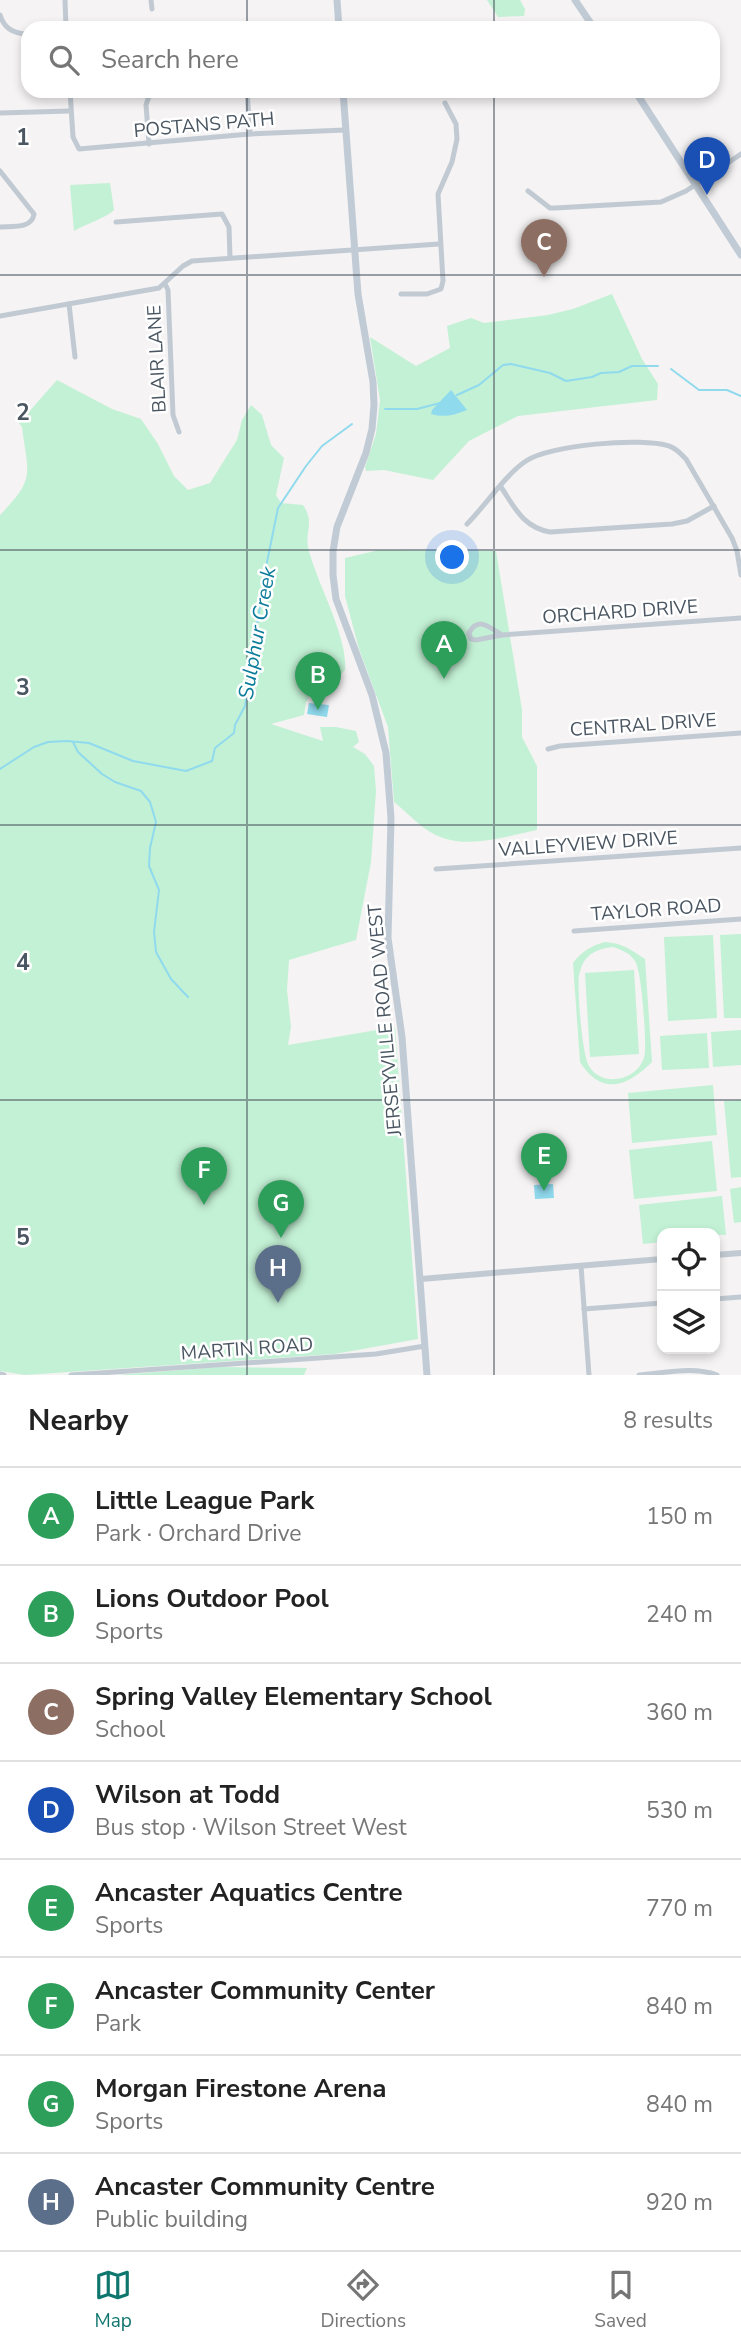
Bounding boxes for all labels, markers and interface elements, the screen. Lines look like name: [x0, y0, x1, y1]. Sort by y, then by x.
search box: [21, 21, 720, 98]
icon: search: [45, 41, 83, 79]
text: Search here: [101, 42, 239, 77]
street label: POSTANS PATH: [133, 106, 276, 144]
text: 1: [16, 122, 30, 153]
pin: D: [684, 137, 730, 195]
pin: C: [521, 219, 567, 277]
street label: BLAIR LANE: [141, 304, 173, 414]
text: 2: [16, 397, 30, 428]
your location: [435, 540, 469, 574]
water label: Sulphur Creek: [232, 564, 283, 701]
street label: ORCHARD DRIVE: [541, 594, 699, 630]
pin: A: [421, 621, 467, 679]
pin: B: [295, 652, 341, 710]
text: 3: [16, 672, 30, 703]
street label: CENTRAL DRIVE: [569, 707, 717, 743]
street label: VALLEYVIEW DRIVE: [497, 825, 679, 863]
street label: TAYLOR ROAD: [590, 892, 722, 928]
street label: JERSEYVILLE ROAD WEST: [362, 902, 408, 1138]
text: 4: [16, 947, 30, 978]
pin: E: [521, 1133, 567, 1191]
pin: F: [181, 1147, 227, 1205]
pin: G: [258, 1180, 304, 1238]
text: 5: [16, 1222, 30, 1253]
map controls: [657, 1228, 720, 1354]
button: locate: [657, 1228, 720, 1291]
pin: H: [255, 1245, 301, 1303]
button: layers: [657, 1291, 720, 1354]
street label: MARTIN ROAD: [180, 1331, 314, 1367]
text: Nearby: [28, 1400, 128, 1441]
text: 8 results: [623, 1405, 713, 1436]
text: Little League Park: [95, 1483, 314, 1518]
text: A: [42, 1501, 60, 1532]
text: 150 m: [646, 1501, 713, 1532]
text: Park · Orchard Drive: [95, 1518, 302, 1549]
text: Lions Outdoor Pool: [95, 1581, 329, 1616]
text: B: [43, 1599, 59, 1630]
text: 240 m: [646, 1599, 713, 1630]
text: Sports: [95, 1616, 163, 1647]
text: Spring Valley Elementary School: [95, 1679, 492, 1714]
text: C: [43, 1697, 59, 1728]
text: 360 m: [646, 1697, 713, 1728]
text: School: [95, 1714, 165, 1745]
text: Wilson at Todd: [95, 1777, 280, 1812]
text: D: [42, 1795, 60, 1826]
text: 530 m: [646, 1795, 713, 1826]
text: Bus stop · Wilson Street West: [95, 1812, 407, 1843]
text: Ancaster Aquatics Centre: [95, 1875, 402, 1910]
text: E: [44, 1893, 58, 1924]
text: 770 m: [646, 1893, 713, 1924]
text: Sports: [95, 1910, 163, 1941]
text: Ancaster Community Center: [95, 1973, 435, 2008]
text: F: [45, 1991, 57, 2022]
text: 840 m: [646, 1991, 713, 2022]
text: Park: [95, 2008, 141, 2039]
text: Morgan Firestone Arena: [95, 2071, 387, 2106]
text: G: [43, 2089, 59, 2120]
text: 840 m: [646, 2089, 713, 2120]
text: Sports: [95, 2106, 163, 2137]
text: Ancaster Community Centre: [95, 2169, 435, 2204]
text: H: [42, 2187, 60, 2218]
text: 920 m: [646, 2187, 713, 2218]
text: Public building: [95, 2204, 248, 2235]
tab: Map: [94, 2266, 132, 2334]
tab: Directions: [320, 2266, 406, 2334]
tab: Saved: [594, 2266, 647, 2334]

